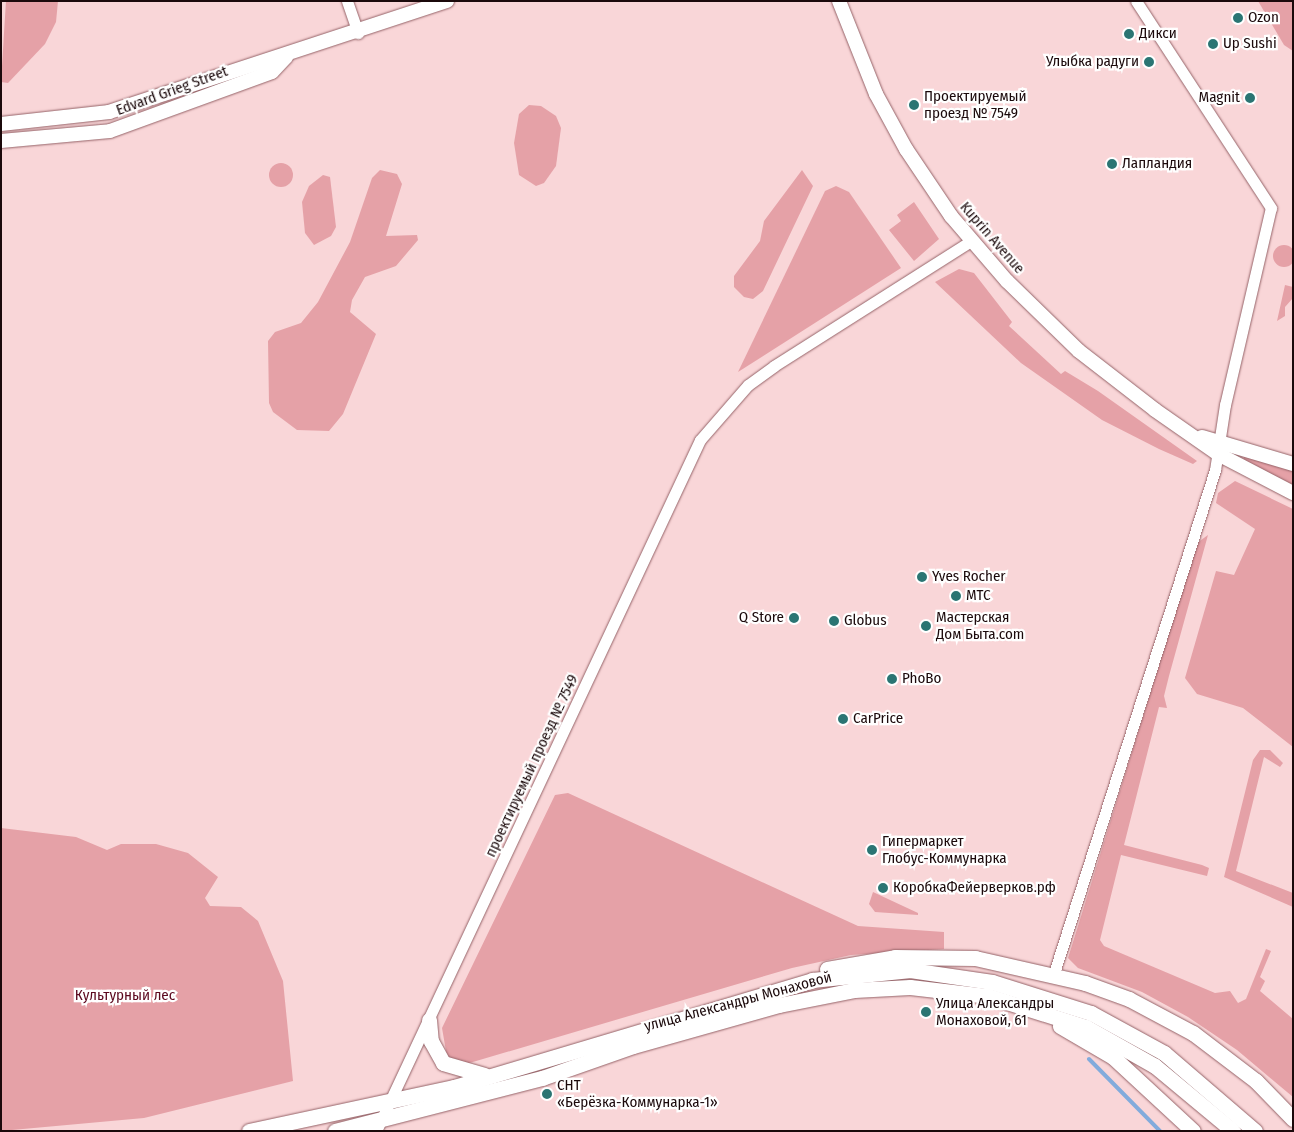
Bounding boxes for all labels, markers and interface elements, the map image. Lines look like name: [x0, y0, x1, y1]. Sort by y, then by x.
place label: Ozon: [1248, 9, 1279, 27]
marker: Ozon: [1232, 12, 1244, 24]
place label: Дикси: [1139, 25, 1177, 43]
marker: Дикси: [1123, 28, 1135, 40]
place label: Up Sushi: [1223, 35, 1277, 53]
marker: Up Sushi: [1207, 38, 1219, 50]
place label: Улыбка радуги: [1046, 53, 1139, 71]
marker: Улыбка радуги: [1143, 56, 1155, 68]
street label: Edvard Grieg Street: [114, 62, 230, 120]
place label: Проектируемый проезд № 7549: [924, 87, 1027, 122]
place label: Magnit: [1198, 89, 1240, 107]
marker: Magnit: [1244, 92, 1256, 104]
marker: Проектируемый проезд № 7549: [908, 99, 920, 111]
place label: Лапландия: [1122, 155, 1192, 173]
marker: Лапландия: [1106, 158, 1118, 170]
street label: Kuprin Avenue: [956, 198, 1028, 278]
place label: Yves Rocher: [932, 568, 1006, 586]
marker: Yves Rocher: [916, 571, 928, 583]
place label: МТС: [966, 587, 990, 605]
marker: МТС: [950, 590, 962, 602]
place label: Мастерская Дом Быта.com: [936, 608, 1024, 643]
place label: Q Store: [739, 609, 784, 627]
marker: Q Store: [788, 612, 800, 624]
place label: Globus: [844, 612, 887, 630]
marker: Globus: [828, 615, 840, 627]
marker: Мастерская Дом Быта.com: [920, 620, 932, 632]
place label: PhoBo: [902, 670, 941, 688]
street label: проектируемый проезд № 7549: [482, 672, 582, 860]
marker: PhoBo: [886, 673, 898, 685]
place label: CarPrice: [853, 710, 903, 728]
marker: CarPrice: [837, 713, 849, 725]
place label: Гипермаркет Глобус-Коммунарка: [882, 832, 1007, 867]
marker: Гипермаркет Глобус-Коммунарка: [866, 844, 878, 856]
place label: КоробкаФейерверков.рф: [893, 879, 1056, 897]
marker: КоробкаФейерверков.рф: [877, 882, 889, 894]
street label: улица Александры Монаховой: [642, 968, 834, 1036]
park label: Культурный лес: [75, 987, 175, 1005]
place label: Улица Александры Монаховой, 61: [936, 994, 1054, 1029]
marker: Улица Александры Монаховой, 61: [920, 1006, 932, 1018]
place label: СНТ «Берёзка-Коммунарка-1»: [557, 1076, 718, 1111]
marker: СНТ «Берёзка-Коммунарка-1»: [541, 1088, 553, 1100]

